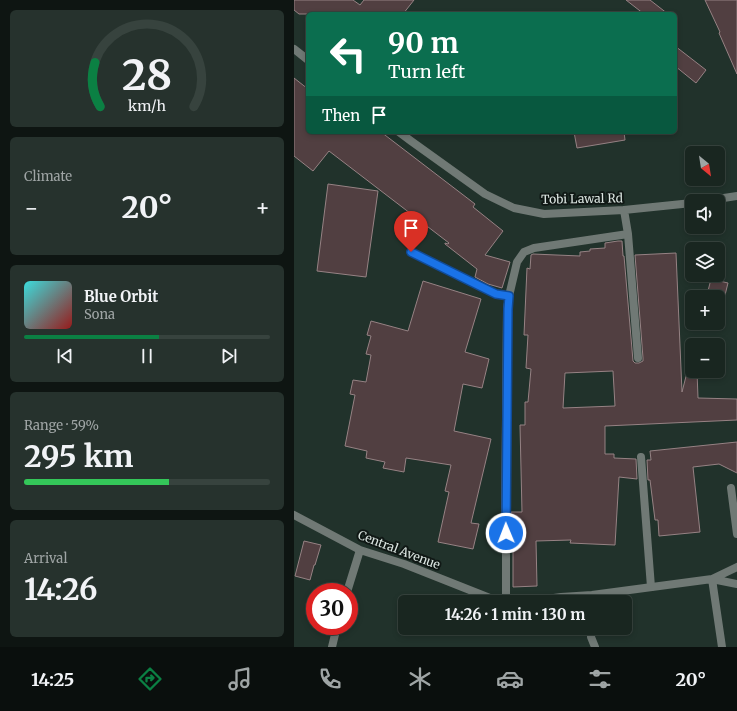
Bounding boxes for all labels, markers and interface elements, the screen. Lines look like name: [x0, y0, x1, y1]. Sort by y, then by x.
text: 90 m: [388, 25, 459, 61]
icon: left: [322, 28, 374, 80]
text: 28: [122, 49, 172, 101]
text: Turn left: [388, 60, 465, 83]
text: km/h: [128, 96, 166, 114]
icon: arrive: [368, 104, 390, 126]
text: Then: [322, 106, 360, 125]
north arrow: [685, 146, 725, 186]
map controls: [685, 146, 725, 378]
text: Climate: [24, 168, 72, 185]
text: 20°: [122, 188, 172, 226]
street label: Tobi Lawal Rd: [541, 190, 623, 207]
text: −: [24, 194, 39, 222]
text: +: [255, 194, 270, 222]
button: sound: [685, 194, 725, 234]
pin: [394, 211, 428, 252]
icon: arrive: [400, 217, 422, 239]
button: layers: [685, 242, 725, 282]
text: Blue Orbit: [84, 287, 158, 306]
button: +: [685, 290, 725, 330]
text: Sona: [84, 306, 115, 323]
button: −: [685, 338, 725, 378]
icon: previous: [54, 345, 76, 367]
icon: pause: [136, 345, 158, 367]
icon: next: [218, 345, 240, 367]
text: Range · 59%: [24, 417, 99, 434]
text: 295 km: [24, 437, 133, 475]
position arrow: [485, 512, 527, 554]
street label: Central Avenue: [356, 527, 442, 572]
text: Arrival: [24, 550, 67, 567]
text: 14:26: [24, 570, 98, 608]
speed limit sign: 30: [306, 583, 358, 635]
text: 14:26 · 1 min · 130 m: [445, 605, 585, 624]
icon: directions: [136, 665, 164, 693]
icon: music: [226, 665, 254, 693]
icon: phone: [316, 665, 344, 693]
icon: climate: [406, 665, 434, 693]
icon: car: [496, 665, 524, 693]
icon: filters: [586, 665, 614, 693]
text: 14:25: [31, 668, 74, 691]
text: 20°: [676, 668, 706, 691]

